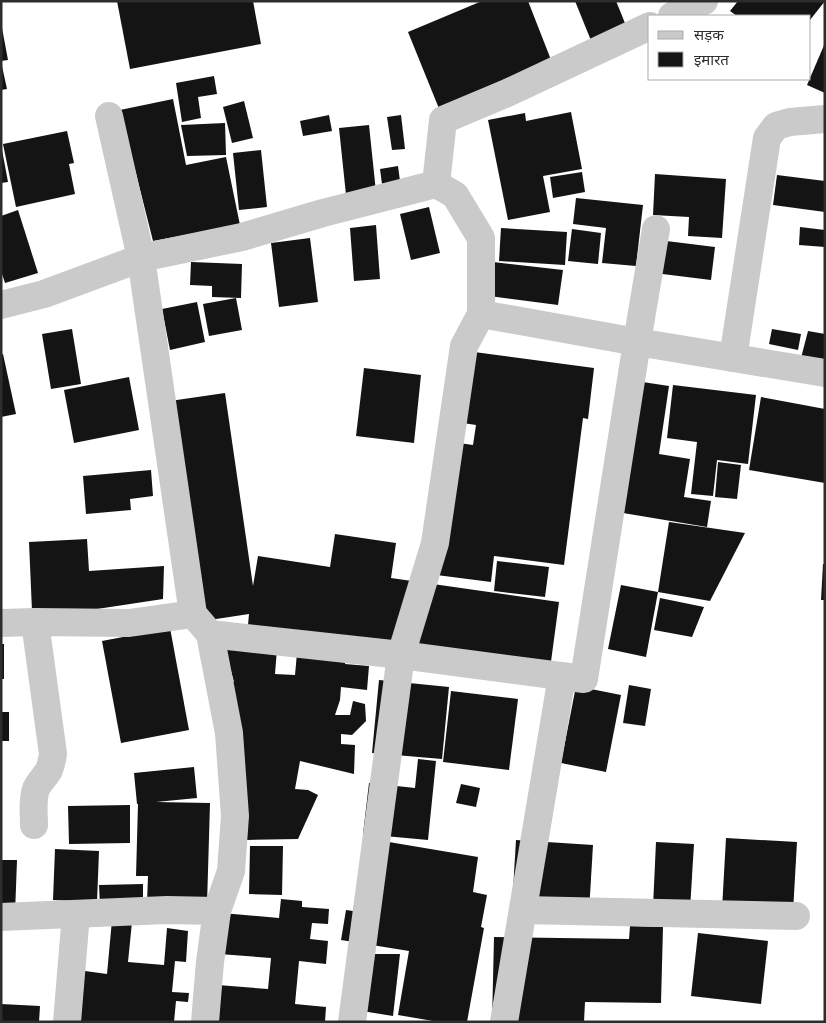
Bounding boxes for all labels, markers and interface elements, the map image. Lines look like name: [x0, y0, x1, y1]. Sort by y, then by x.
legend: [648, 15, 811, 80]
text: सड़क: [694, 26, 724, 43]
text: इमारत: [694, 51, 729, 68]

